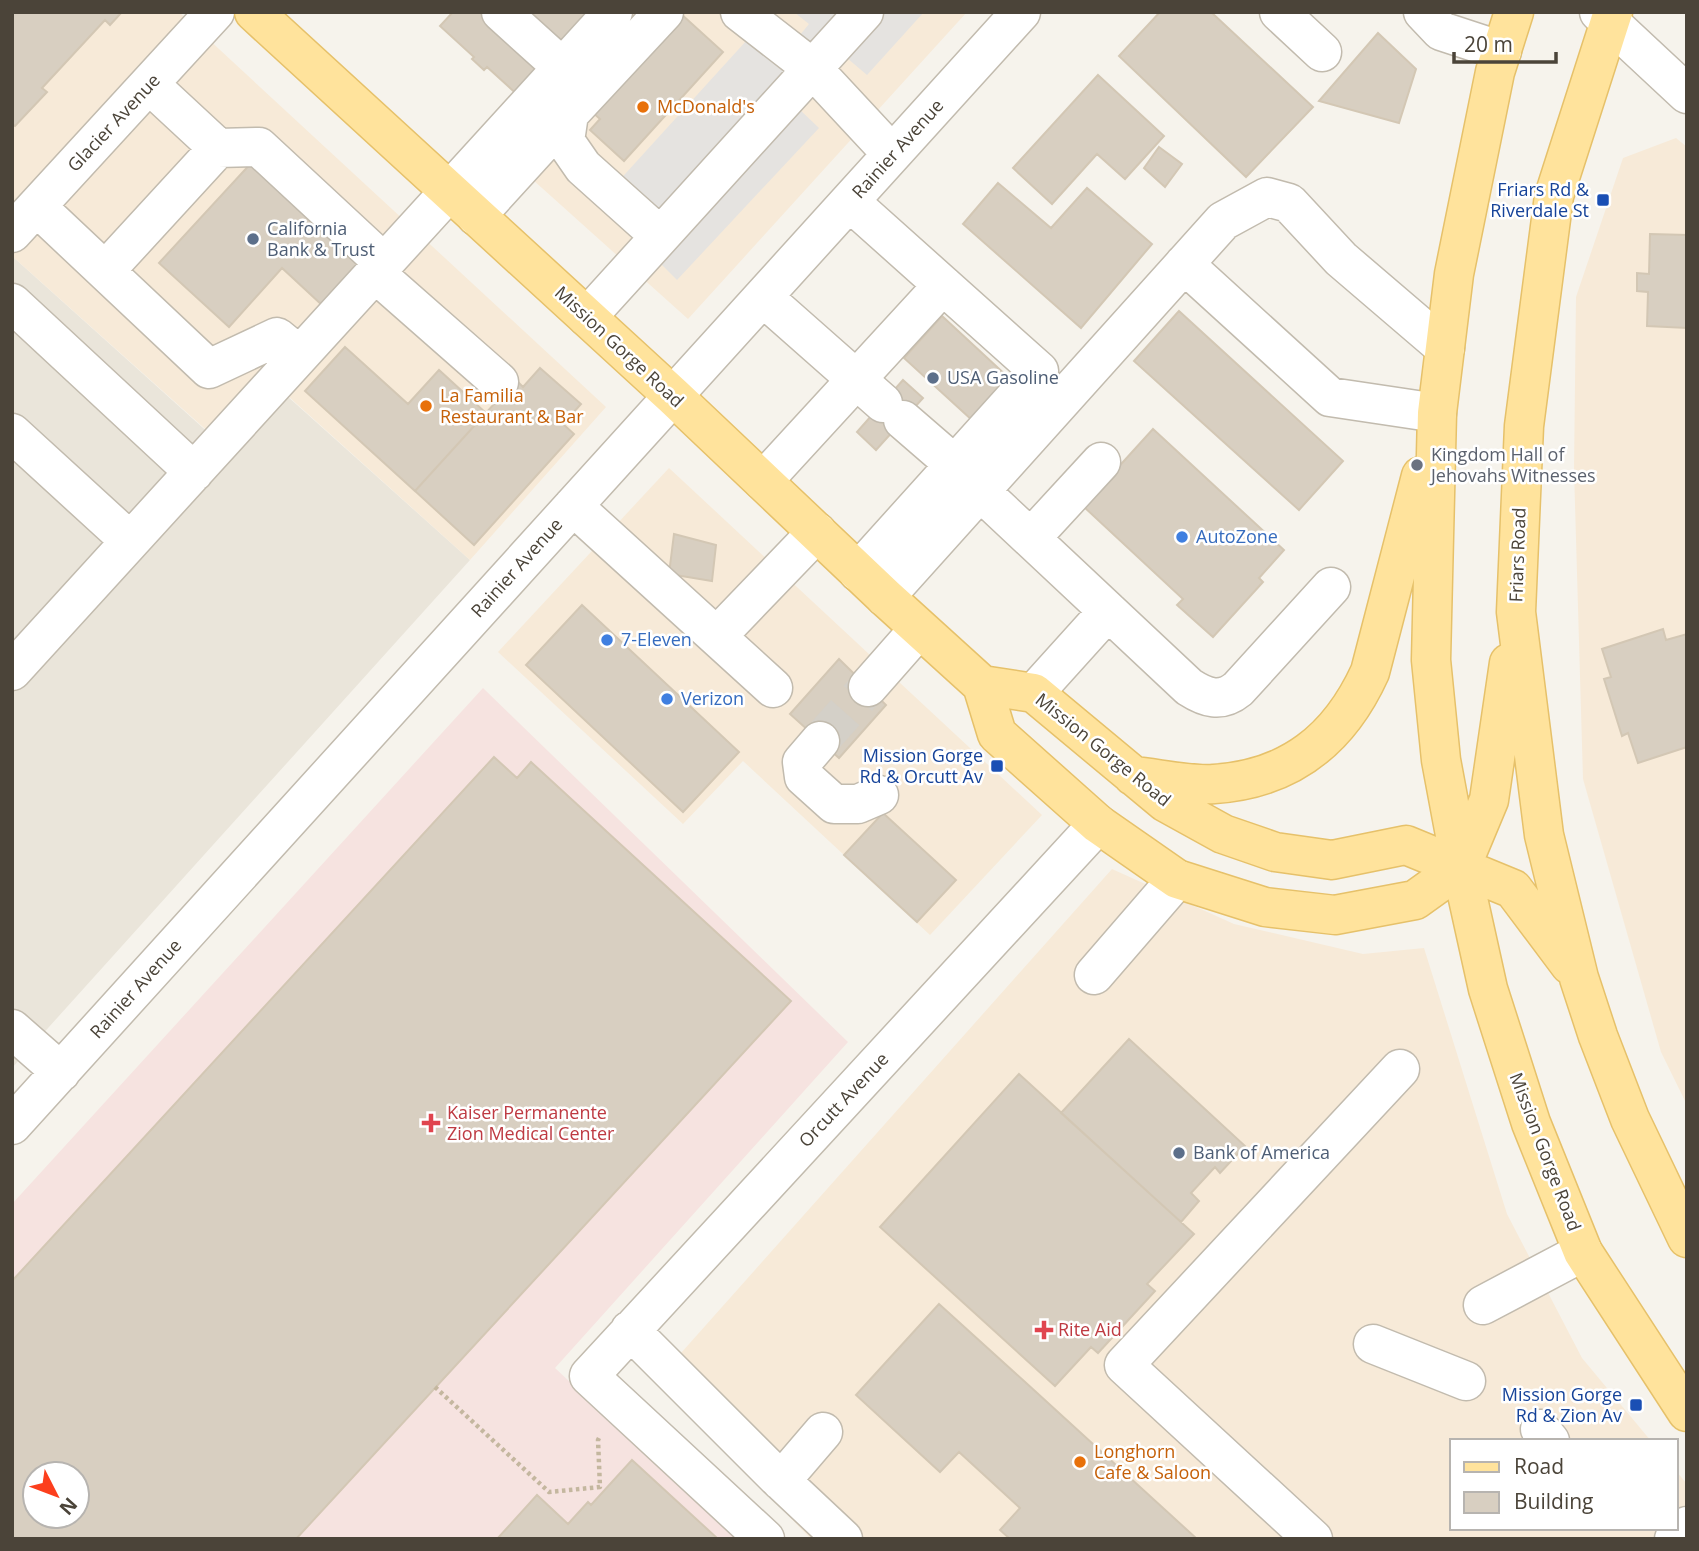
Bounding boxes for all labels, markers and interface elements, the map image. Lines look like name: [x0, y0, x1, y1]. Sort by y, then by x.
scale bar: [1454, 21, 1556, 65]
text: 20 m: [1464, 30, 1513, 58]
street label: Glacier Avenue: [62, 68, 165, 176]
street label: Rainier Avenue: [846, 93, 948, 203]
place label: McDonald's: [657, 94, 755, 118]
marker: McDonald's: [635, 99, 651, 115]
place label: Friars Rd & Riverdale St: [1490, 177, 1590, 222]
marker: Friars Rd & Riverdale St: [1595, 192, 1611, 208]
place label: California Bank & Trust: [267, 216, 375, 261]
marker: California Bank & Trust: [245, 231, 261, 247]
street label: Mission Gorge Road: [550, 280, 689, 412]
place label: USA Gasoline: [947, 365, 1059, 389]
marker: USA Gasoline: [925, 370, 941, 386]
place label: La Familia Restaurant & Bar: [440, 383, 584, 428]
marker: La Familia Restaurant & Bar: [418, 398, 434, 414]
place label: Kingdom Hall of Jehovahs Witnesses: [1429, 442, 1596, 487]
marker: Kingdom Hall of Jehovahs Witnesses: [1409, 457, 1425, 473]
street label: Friars Road: [1503, 507, 1531, 603]
street label: Rainier Avenue: [465, 512, 567, 622]
place label: AutoZone: [1196, 524, 1278, 548]
marker: AutoZone: [1174, 529, 1190, 545]
place label: 7-Eleven: [621, 627, 692, 651]
marker: 7-Eleven: [599, 632, 615, 648]
place label: Verizon: [681, 686, 744, 710]
street label: Mission Gorge Road: [1031, 687, 1176, 811]
marker: Verizon: [659, 691, 675, 707]
place label: Mission Gorge Rd & Orcutt Av: [860, 743, 983, 788]
marker: Mission Gorge Rd & Orcutt Av: [989, 758, 1005, 774]
street label: Rainier Avenue: [84, 933, 186, 1043]
street label: Orcutt Avenue: [793, 1047, 893, 1152]
street label: Mission Gorge Road: [1505, 1069, 1587, 1234]
place label: Kaiser Permanente Zion Medical Center: [447, 1100, 615, 1145]
marker: Kaiser Permanente Zion Medical Center: [421, 1113, 441, 1133]
place label: Bank of America: [1193, 1140, 1330, 1164]
marker: Bank of America: [1171, 1145, 1187, 1161]
place label: Rite Aid: [1058, 1317, 1122, 1341]
marker: Rite Aid: [1036, 1322, 1052, 1338]
place label: Mission Gorge Rd & Zion Av: [1502, 1382, 1622, 1427]
marker: Mission Gorge Rd & Zion Av: [1628, 1397, 1644, 1413]
place label: Longhorn Cafe & Saloon: [1094, 1439, 1211, 1484]
legend: [1450, 1439, 1678, 1530]
text: Road: [1514, 1452, 1564, 1480]
marker: Longhorn Cafe & Saloon: [1072, 1454, 1088, 1470]
north arrow: [21, 1460, 91, 1530]
text: Building: [1514, 1487, 1593, 1515]
text: N: [54, 1492, 83, 1521]

